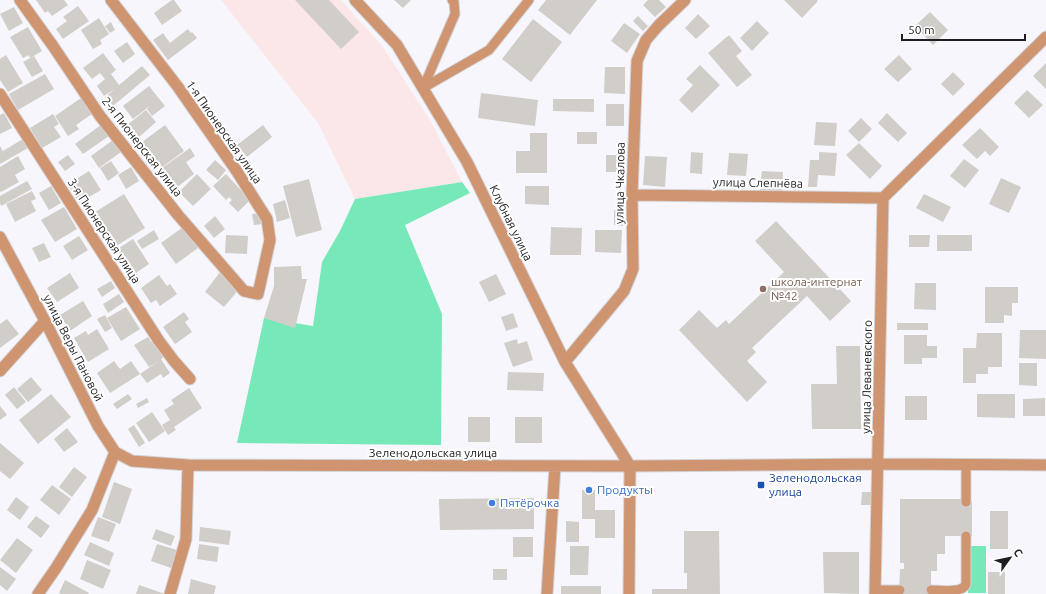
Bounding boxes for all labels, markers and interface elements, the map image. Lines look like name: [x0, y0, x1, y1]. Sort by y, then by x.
scale bar: [902, 16, 1025, 42]
text: 50 m: [908, 23, 935, 36]
street label: 1-я Пионерская улица: [184, 78, 265, 186]
street label: 2-я Пионерская улица: [100, 94, 185, 199]
street label: улица Чкалова: [612, 142, 627, 224]
street label: улица Слепнёва: [713, 175, 803, 190]
street label: 3-я Пионерская улица: [66, 176, 143, 286]
street label: Клубная улица: [487, 183, 535, 263]
place label: школа-интернат №42: [771, 275, 863, 302]
marker: школа-интернат №42: [758, 284, 768, 294]
street label: улица Веры Пановой: [41, 292, 106, 403]
street label: улица Леваневского: [859, 320, 874, 434]
street label: Зеленодольская улица: [369, 446, 497, 459]
place label: Зеленодольская улица: [769, 471, 862, 498]
marker: Зеленодольская улица: [756, 480, 766, 490]
place label: Продукты: [597, 483, 653, 496]
marker: Продукты: [584, 485, 594, 495]
place label: Пятёрочка: [500, 496, 559, 509]
marker: Пятёрочка: [487, 498, 497, 508]
north arrow: [990, 538, 1030, 578]
text: С: [1011, 546, 1025, 559]

